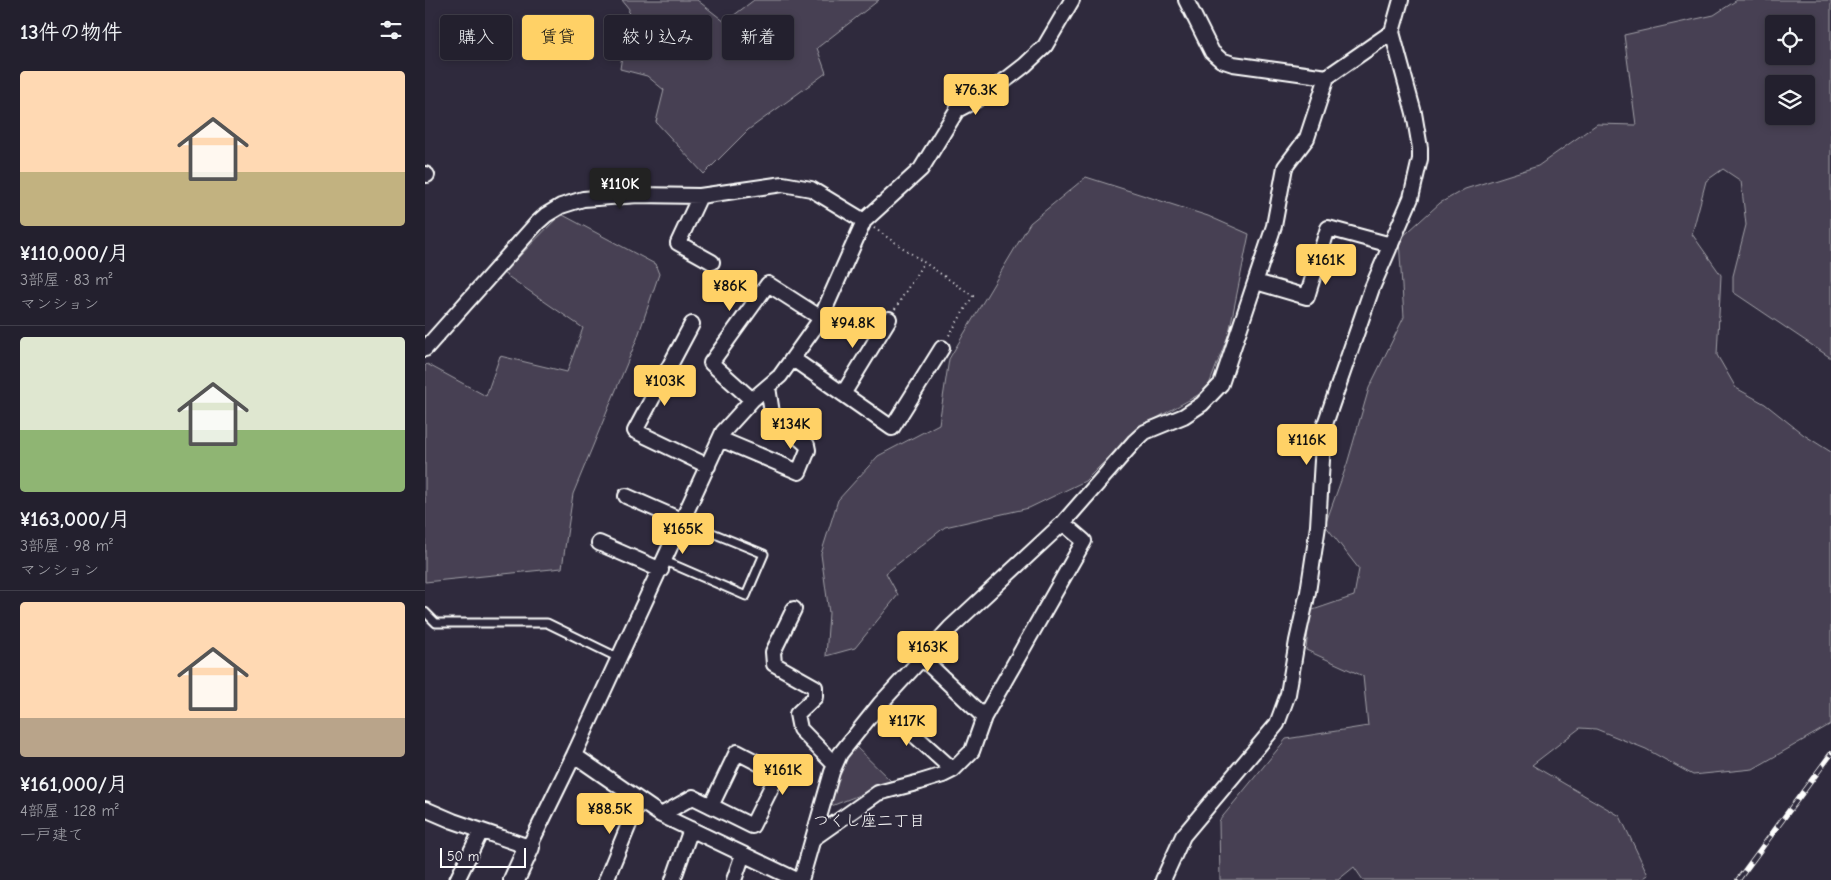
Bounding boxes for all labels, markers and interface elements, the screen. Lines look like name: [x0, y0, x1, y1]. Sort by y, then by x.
chip: 購入: [440, 15, 512, 60]
chip: 賃貸: [522, 15, 594, 60]
chip: 絞り込み: [604, 15, 712, 60]
chip: 新着: [722, 15, 794, 60]
map controls: [1765, 15, 1815, 125]
button: locate: [1765, 15, 1815, 65]
icon: filters: [377, 16, 405, 44]
text: 13件の物件: [20, 20, 123, 44]
pin: ¥76.3K: [935, 74, 1017, 116]
button: layers: [1765, 75, 1815, 125]
text: ¥76.3K: [955, 81, 997, 99]
icon: home: [168, 104, 258, 194]
pin: ¥110K: [585, 168, 655, 210]
text: ¥110K: [601, 175, 639, 193]
text: ¥110,000/月: [20, 241, 129, 265]
pin: ¥161K: [1291, 244, 1361, 286]
text: ¥161K: [1307, 251, 1345, 269]
pin: ¥86K: [700, 270, 760, 312]
text: 3部屋 · 83 m²: [20, 271, 113, 289]
text: ¥86K: [713, 277, 747, 295]
text: マンション: [20, 295, 99, 313]
pin: ¥94.8K: [812, 306, 894, 349]
text: ¥94.8K: [831, 314, 875, 332]
pin: ¥103K: [630, 364, 700, 407]
icon: home: [168, 369, 258, 459]
text: ¥103K: [645, 372, 685, 390]
pin: ¥134K: [756, 408, 826, 450]
text: ¥134K: [772, 415, 810, 433]
pin: ¥116K: [1272, 424, 1342, 466]
text: ¥116K: [1288, 431, 1326, 449]
text: ¥163,000/月: [20, 507, 130, 531]
pin: ¥165K: [648, 512, 718, 555]
text: ¥165K: [663, 520, 703, 538]
text: 3部屋 · 98 m²: [20, 537, 113, 555]
text: マンション: [20, 561, 99, 579]
pin: ¥163K: [893, 630, 963, 673]
icon: home: [168, 634, 258, 724]
text: ¥163K: [908, 638, 948, 656]
pin: ¥117K: [872, 704, 942, 747]
text: ¥117K: [889, 712, 925, 730]
pin: ¥161K: [748, 754, 818, 796]
text: ¥161K: [764, 761, 802, 779]
text: ¥161,000/月: [20, 772, 128, 796]
pin: ¥88.5K: [569, 792, 651, 835]
text: ¥88.5K: [588, 800, 632, 818]
text: 4部屋 · 128 m²: [20, 802, 119, 820]
district label: つくし座二丁目: [813, 812, 925, 830]
text: 一戸建て: [20, 826, 84, 844]
scale bar: [440, 845, 526, 868]
text: 50 m: [447, 848, 479, 865]

